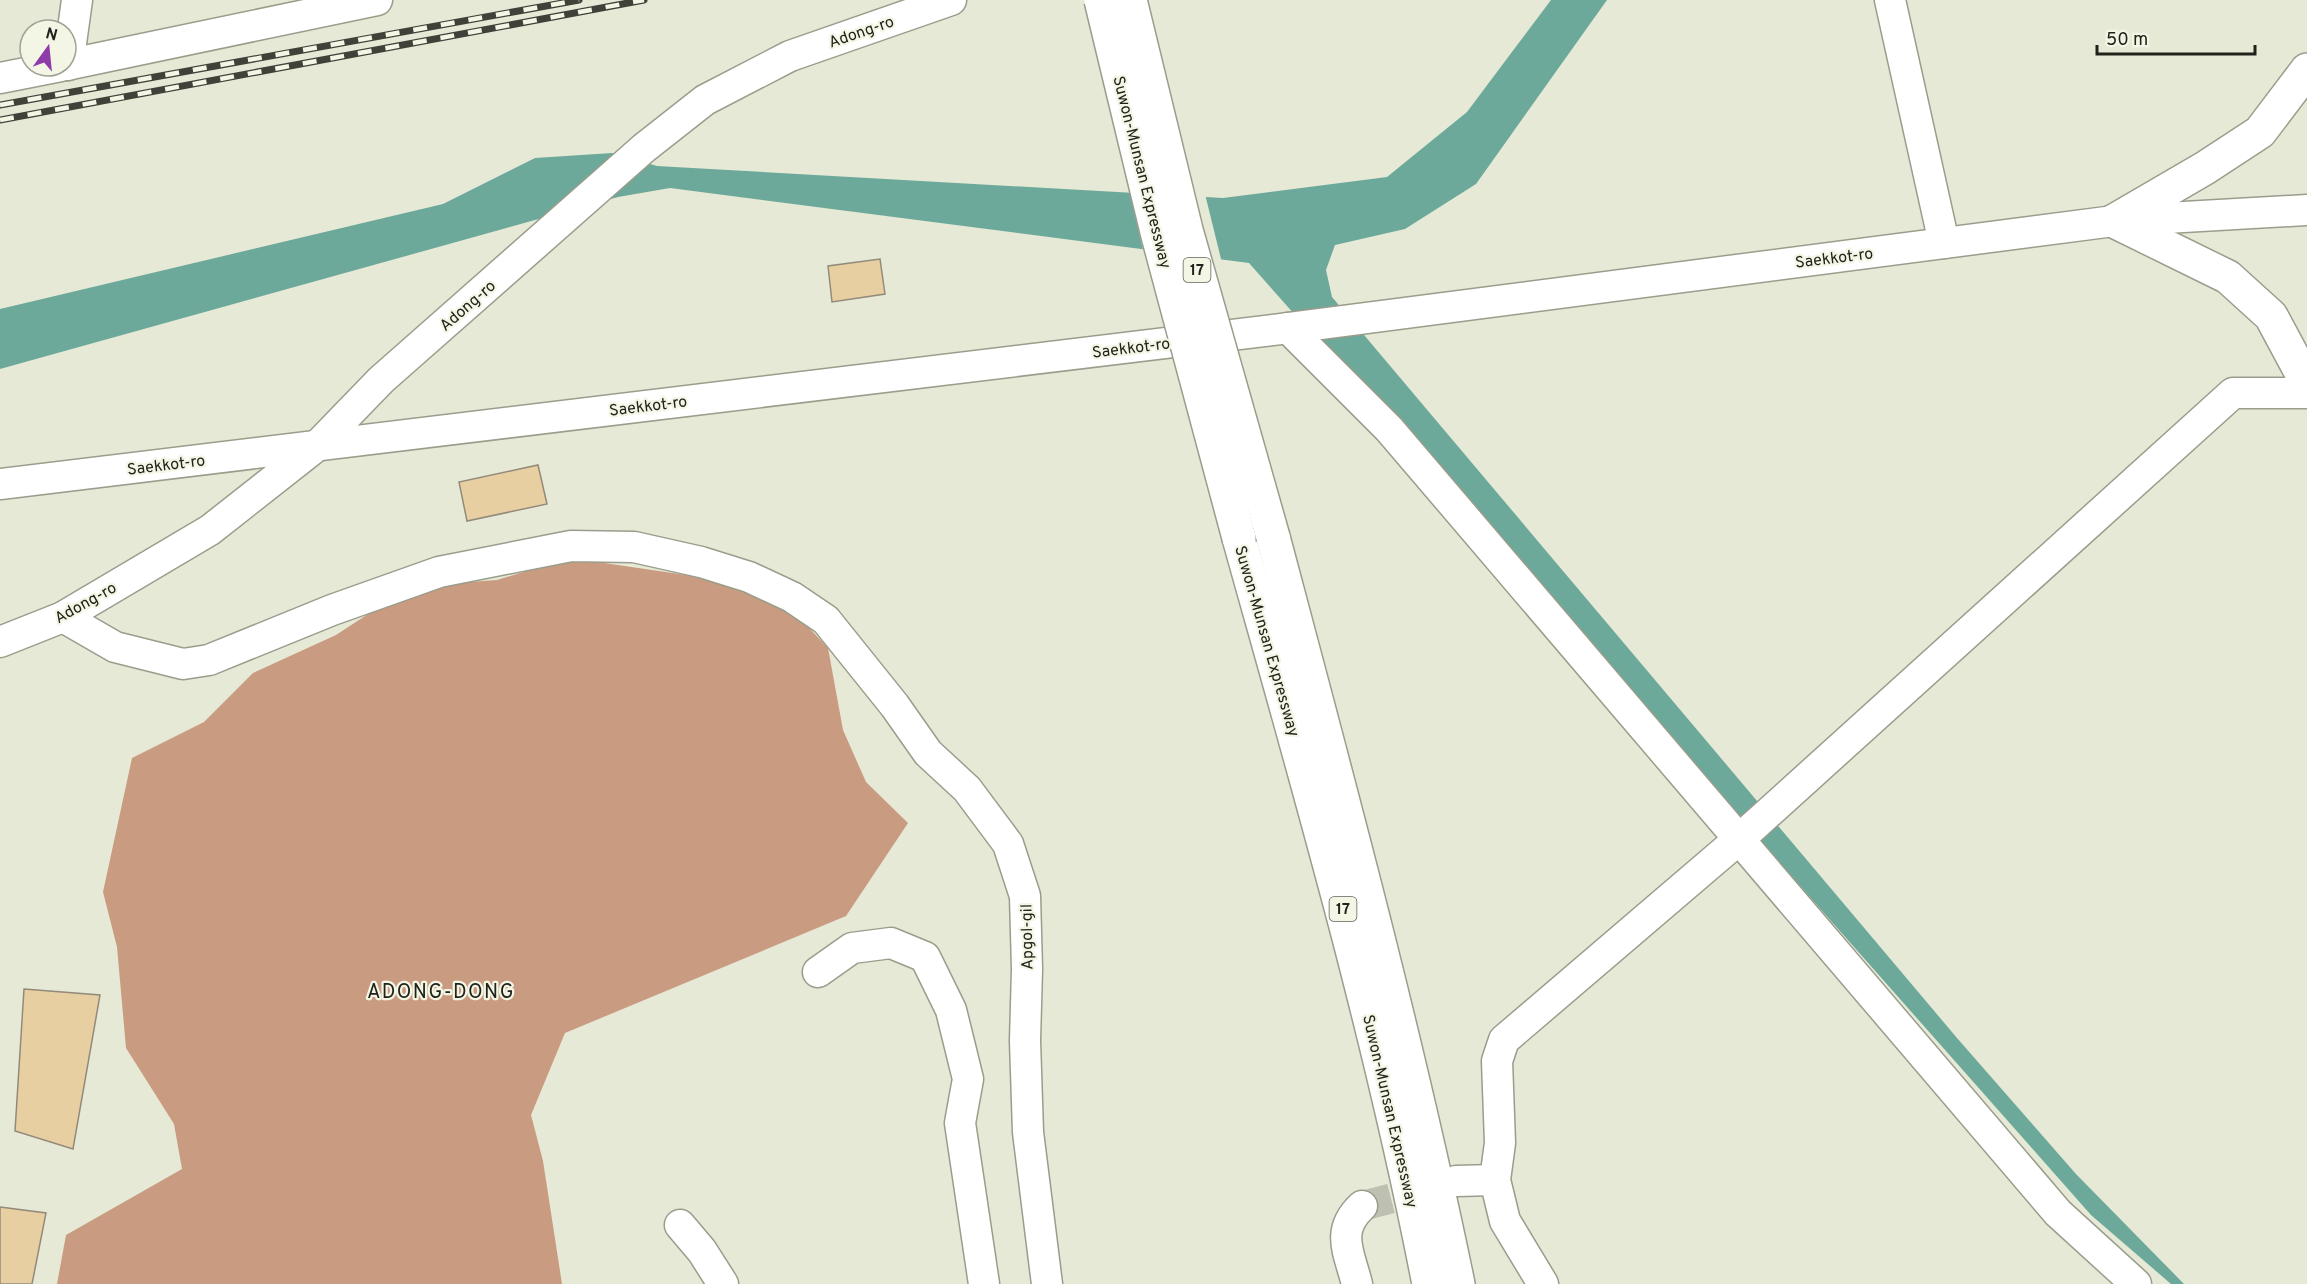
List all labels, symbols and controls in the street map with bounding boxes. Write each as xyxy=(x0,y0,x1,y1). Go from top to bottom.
street label: Adong-ro xyxy=(826,12,897,53)
north arrow xyxy=(18,18,78,78)
scale bar xyxy=(2097,18,2254,56)
text: N xyxy=(43,24,60,47)
text: 50 m xyxy=(2106,29,2148,52)
street label: Suwon-Munsan Expressway xyxy=(1107,74,1175,271)
street label: Saekkot-ro xyxy=(1794,244,1875,274)
road number: 17 xyxy=(1184,258,1210,282)
street label: Adong-ro xyxy=(436,277,501,336)
street label: Saekkot-ro xyxy=(1091,334,1172,364)
street label: Saekkot-ro xyxy=(608,392,689,422)
street label: Saekkot-ro xyxy=(126,451,207,481)
street label: Suwon-Munsan Expressway xyxy=(1229,544,1303,739)
street label: Adong-ro xyxy=(51,579,121,629)
road number: 17 xyxy=(1330,897,1356,921)
street label: Apgol-gil xyxy=(1017,904,1039,970)
district label: ADONG-DONG xyxy=(367,980,515,1006)
street label: Suwon-Munsan Expressway xyxy=(1357,1013,1421,1210)

